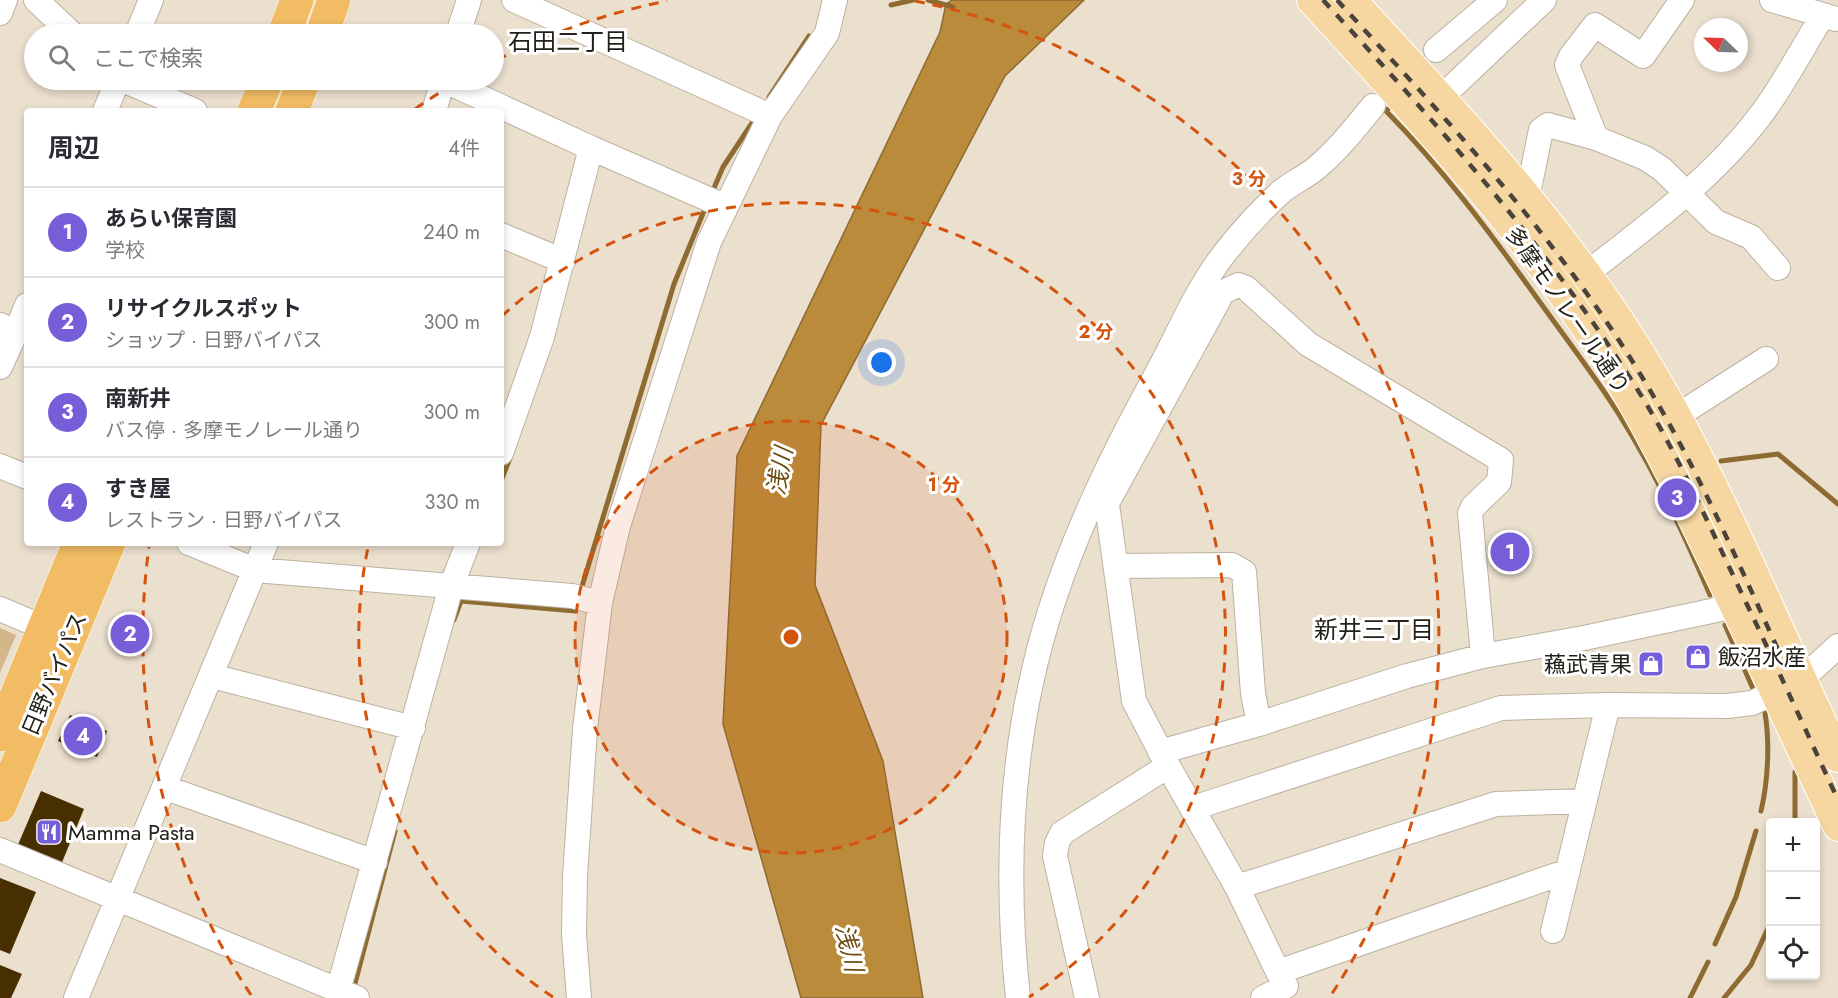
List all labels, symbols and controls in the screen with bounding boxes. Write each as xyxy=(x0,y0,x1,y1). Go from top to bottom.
north arrow xyxy=(1694,18,1748,72)
search box xyxy=(24,24,504,90)
district label: 石田二丁目 xyxy=(508,24,628,59)
icon: search xyxy=(45,41,78,74)
text: ここで検索 xyxy=(93,42,203,74)
text: 周辺 xyxy=(48,129,100,167)
text: 4件 xyxy=(448,134,480,163)
text: 3 分 xyxy=(1232,166,1266,192)
text: あらい保育園 xyxy=(105,202,237,234)
text: 1 xyxy=(62,218,73,247)
text: 240 m xyxy=(423,218,480,247)
street label: 多摩モノレール通り xyxy=(1498,220,1638,400)
text: 学校 xyxy=(105,236,145,265)
text: リサイクルスポット xyxy=(105,292,302,324)
text: 2 xyxy=(61,308,74,337)
text: 300 m xyxy=(423,308,480,337)
text: 2 分 xyxy=(1078,319,1114,345)
text: ショップ · 日野バイパス xyxy=(105,326,323,355)
your location xyxy=(867,348,896,377)
text: 南新井 xyxy=(105,382,171,414)
text: 3 xyxy=(61,398,74,427)
text: 300 m xyxy=(423,398,480,427)
text: バス停 · 多摩モノレール通り xyxy=(105,416,363,445)
water label: 浅川 xyxy=(758,441,801,498)
text: すき屋 xyxy=(105,472,171,504)
text: 1 分 xyxy=(928,472,960,498)
pin: 3 xyxy=(1658,476,1696,520)
text: 4 xyxy=(61,488,74,517)
text: 330 m xyxy=(425,488,480,517)
text: レストラン · 日野バイパス xyxy=(105,506,343,535)
pin: 1 xyxy=(1490,530,1530,574)
street label: 日野バイパス xyxy=(14,607,94,741)
pin: 2 xyxy=(110,612,150,656)
district label: 新井三丁目 xyxy=(1314,612,1434,647)
centre of rings xyxy=(781,627,801,647)
place label: 飯沼水産 xyxy=(1718,641,1806,673)
shop icon: 飯沼水産 xyxy=(1683,642,1713,672)
place label: 蘓武青果 xyxy=(1544,648,1632,680)
shop icon: 蘓武青果 xyxy=(1636,649,1666,679)
pin: 4 xyxy=(64,714,103,758)
place label: Mamma Pasta xyxy=(68,816,195,848)
restaurant icon: Mamma Pasta xyxy=(34,817,64,847)
map controls xyxy=(1766,818,1820,980)
button: + xyxy=(1766,818,1820,872)
button: − xyxy=(1766,872,1820,926)
water label: 浅川 xyxy=(827,921,873,978)
button: locate xyxy=(1766,926,1820,980)

